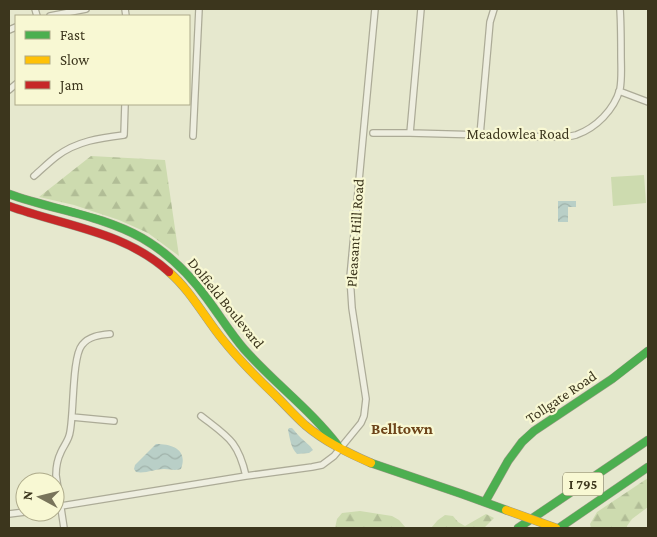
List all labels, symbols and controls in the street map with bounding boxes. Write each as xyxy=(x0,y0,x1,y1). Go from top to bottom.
legend xyxy=(15,15,190,105)
text: Fast xyxy=(60,27,86,43)
text: Slow xyxy=(60,52,90,68)
text: Jam xyxy=(58,77,83,94)
street label: Meadowlea Road xyxy=(466,126,570,142)
street label: Pleasant Hill Road xyxy=(343,178,367,288)
street label: Dolfield Boulevard xyxy=(185,255,267,351)
street label: Tollgate Road xyxy=(523,367,600,427)
district label: Belltown xyxy=(371,420,433,437)
north arrow xyxy=(15,472,65,522)
road number: I 795 xyxy=(563,472,603,496)
text: N xyxy=(19,489,36,501)

